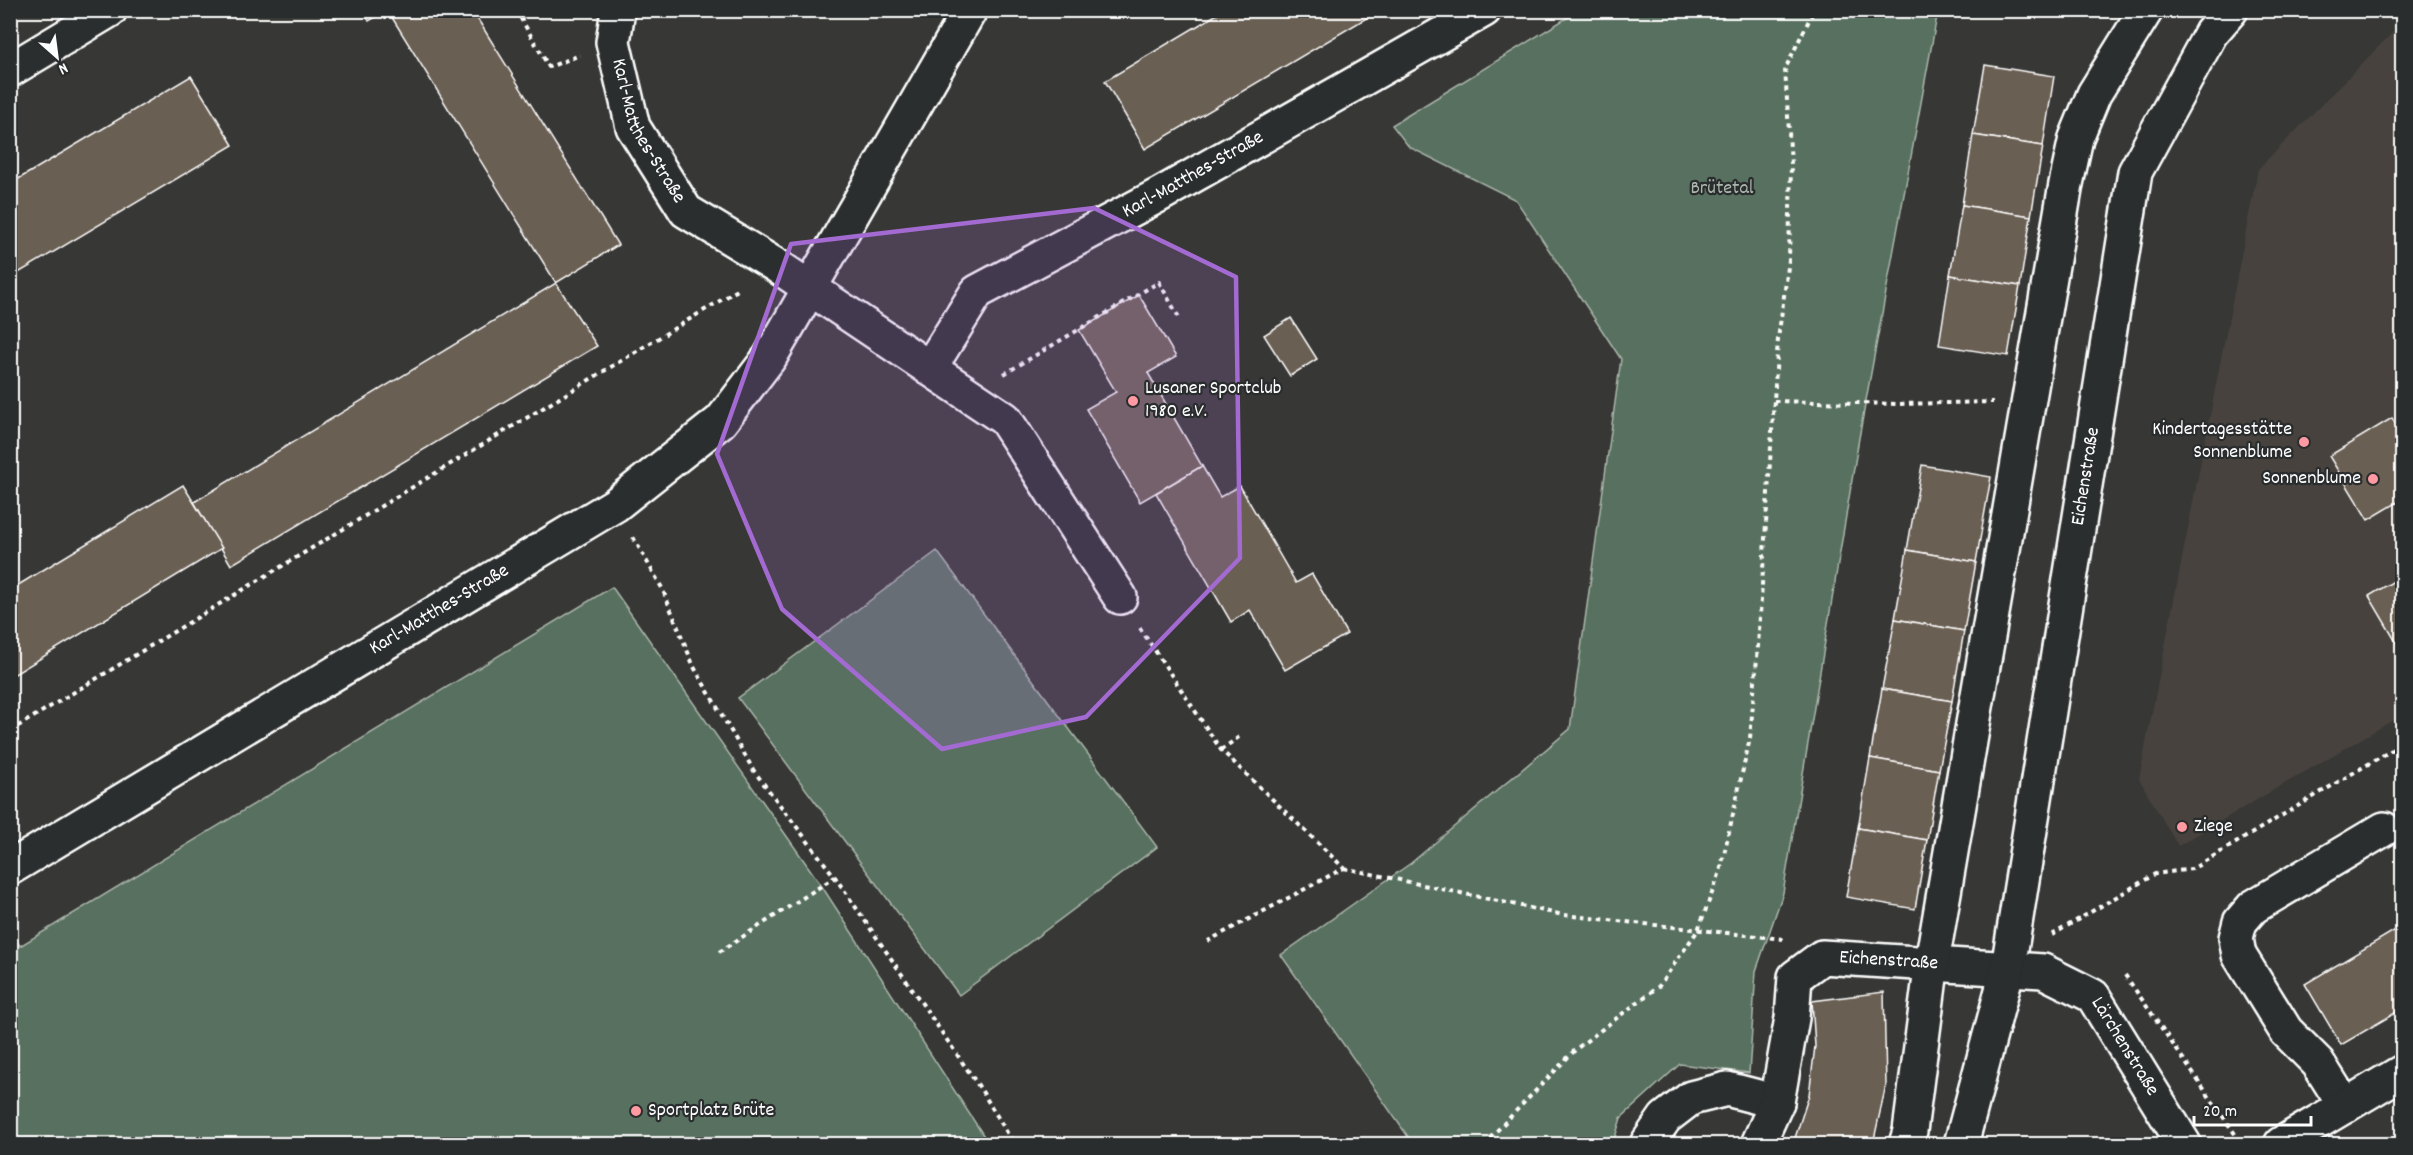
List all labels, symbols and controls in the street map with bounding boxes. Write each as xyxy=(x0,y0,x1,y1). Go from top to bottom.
north arrow xyxy=(27,27,87,87)
text: N xyxy=(54,56,72,80)
street label: Karl-Matthes-Straße xyxy=(603,56,692,209)
street label: Karl-Matthes-Straße xyxy=(1118,124,1269,226)
park label: Brütetal xyxy=(1690,175,1754,203)
place label: Lusaner Sportclub 1980 e.V. xyxy=(1145,375,1281,426)
marker: Lusaner Sportclub 1980 e.V. xyxy=(1126,394,1140,408)
place label: Kindertagesstätte Sonnenblume xyxy=(2152,416,2292,467)
street label: Eichenstraße xyxy=(2065,425,2108,527)
marker: Kindertagesstätte Sonnenblume xyxy=(2297,435,2311,449)
place label: Sonnenblume xyxy=(2262,465,2361,493)
marker: Sonnenblume xyxy=(2366,472,2380,486)
street label: Karl-Matthes-Straße xyxy=(365,557,515,663)
place label: Ziege xyxy=(2194,813,2233,841)
marker: Ziege xyxy=(2175,820,2189,834)
street label: Eichenstraße xyxy=(1838,944,1939,978)
street label: Lärchenstraße xyxy=(2083,992,2165,1102)
scale bar xyxy=(2194,1089,2311,1127)
place label: Sportplatz Brüte xyxy=(648,1097,775,1125)
text: 20 m xyxy=(2203,1100,2237,1125)
marker: Sportplatz Brüte xyxy=(629,1104,643,1118)

